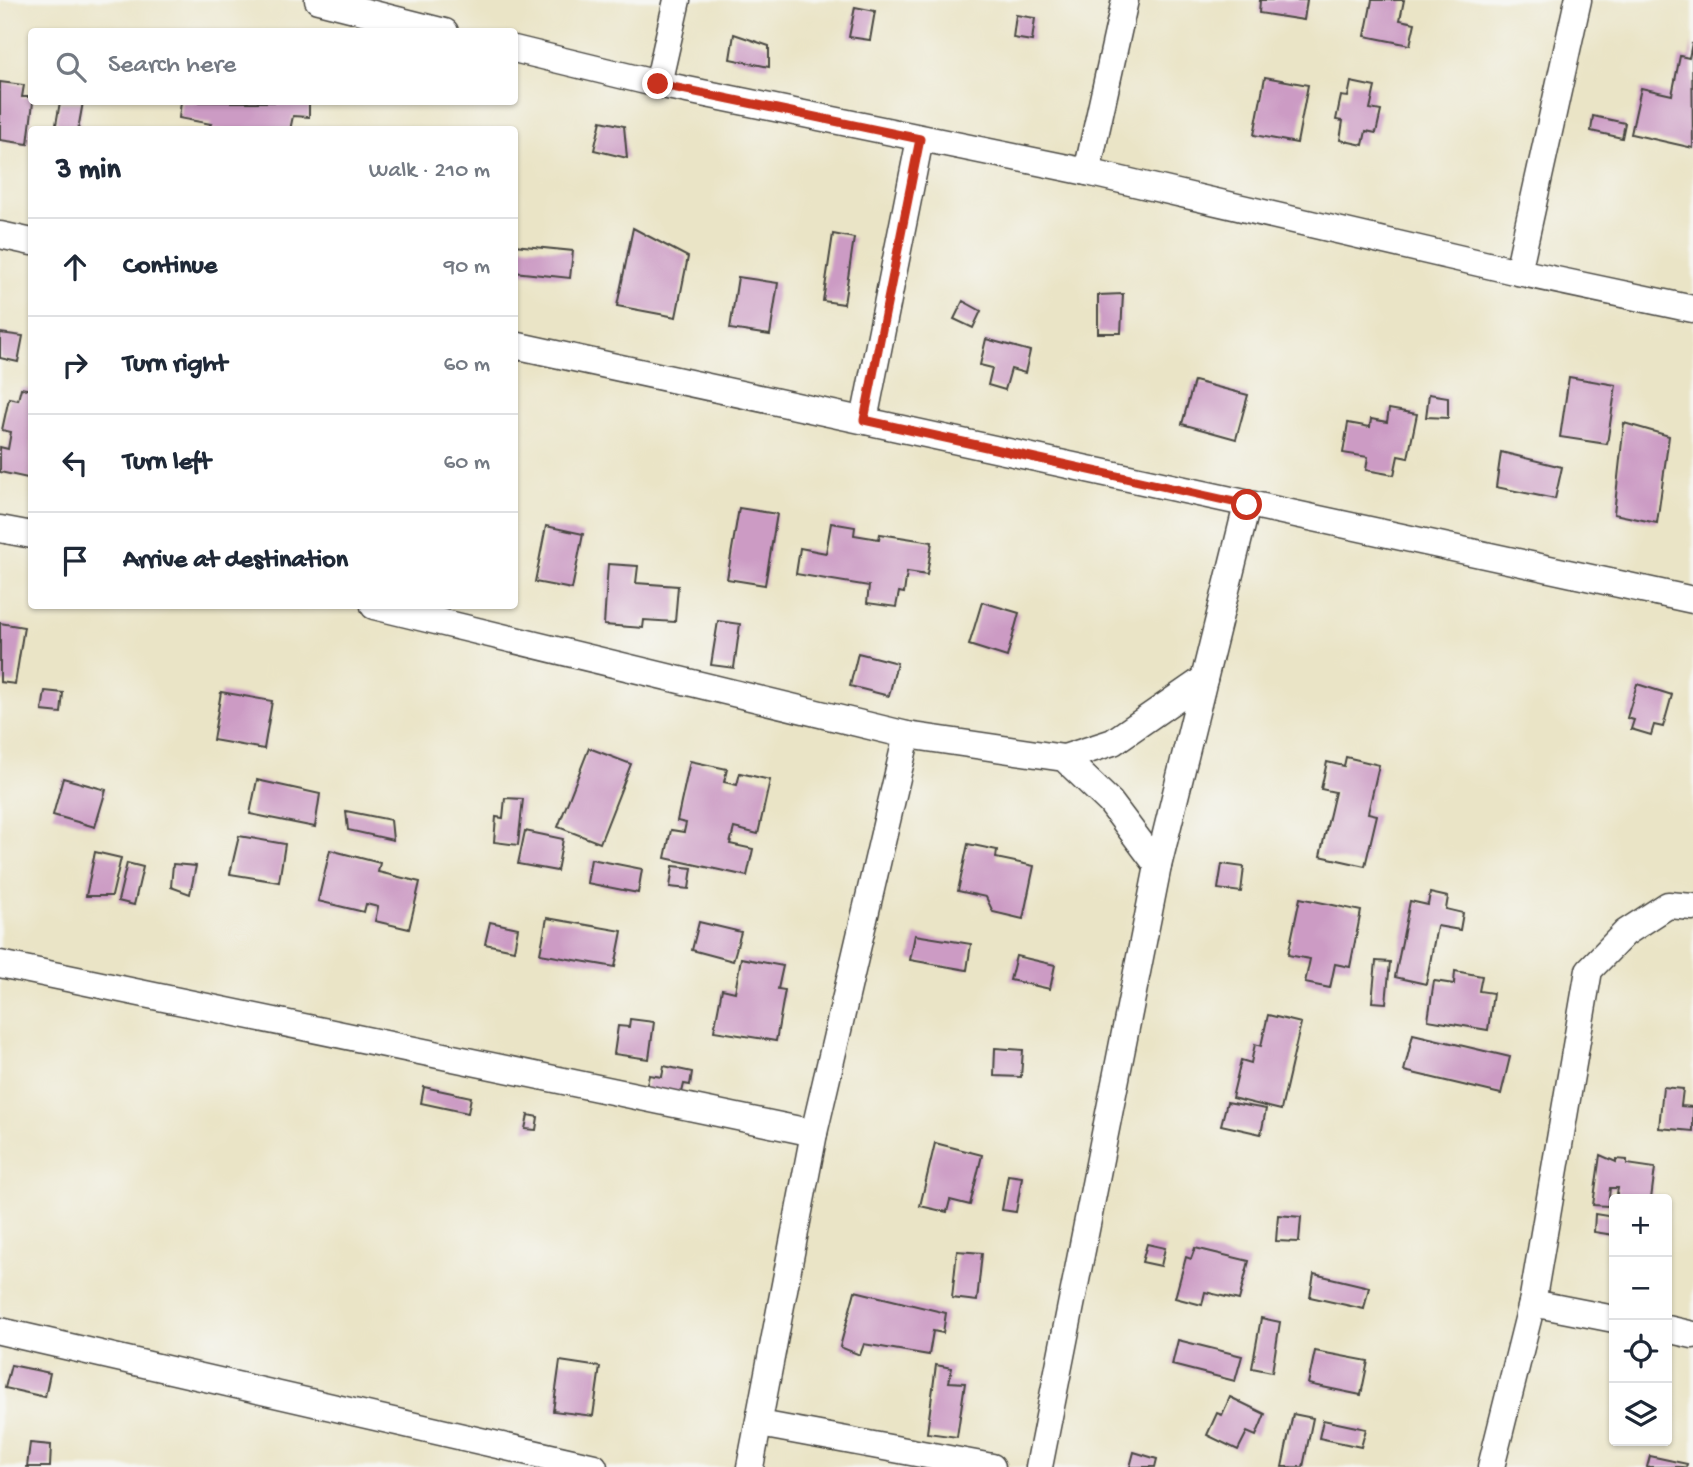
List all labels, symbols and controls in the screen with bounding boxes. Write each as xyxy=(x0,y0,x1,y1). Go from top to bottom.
search box xyxy=(28,28,518,105)
icon: search xyxy=(52,48,90,86)
text: Search here xyxy=(108,51,236,82)
route end xyxy=(642,68,673,99)
text: 3 min xyxy=(56,154,121,189)
text: Walk · 210 m xyxy=(369,158,490,185)
icon: ahead xyxy=(56,248,94,286)
text: Continue xyxy=(123,252,217,283)
text: 90 m xyxy=(444,254,490,281)
icon: right xyxy=(56,346,94,384)
text: Turn right xyxy=(123,350,227,381)
text: 60 m xyxy=(444,352,490,379)
icon: left xyxy=(56,444,94,482)
text: Turn left xyxy=(123,448,211,479)
text: 60 m xyxy=(444,450,490,477)
route start xyxy=(1231,489,1262,520)
icon: arrive xyxy=(56,542,94,580)
text: Arrive at destination xyxy=(123,546,348,577)
map controls xyxy=(1609,1194,1672,1446)
button: + xyxy=(1609,1194,1672,1257)
button: − xyxy=(1609,1257,1672,1320)
button: locate xyxy=(1609,1320,1672,1383)
button: layers xyxy=(1609,1383,1672,1446)

